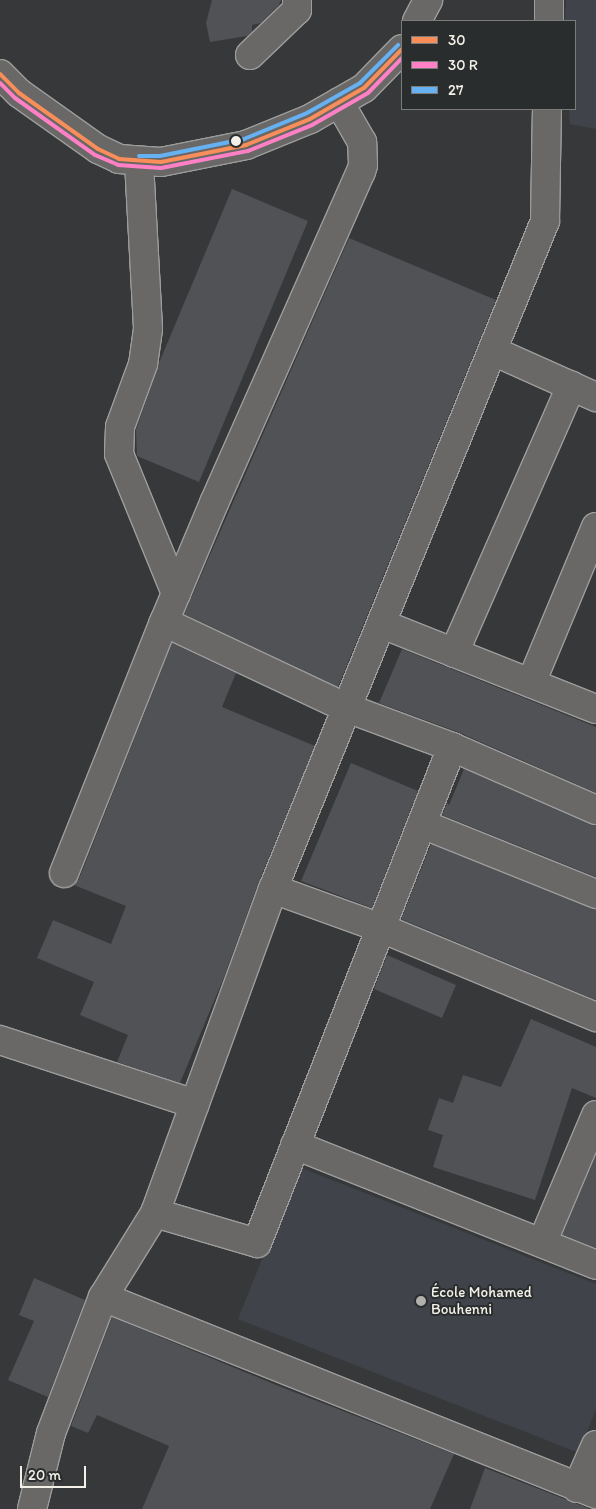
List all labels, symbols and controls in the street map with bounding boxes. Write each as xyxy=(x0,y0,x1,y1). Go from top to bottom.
legend xyxy=(401,20,576,110)
text: 30 xyxy=(448,31,465,49)
text: 30 R xyxy=(448,56,478,74)
text: 27 xyxy=(448,81,463,99)
unlabelled marker xyxy=(231,136,241,146)
place label: École Mohamed Bouhenni xyxy=(431,1283,531,1318)
marker: École Mohamed Bouhenni xyxy=(415,1295,427,1307)
scale bar xyxy=(22,1456,89,1488)
text: 20 m xyxy=(28,1466,61,1484)

